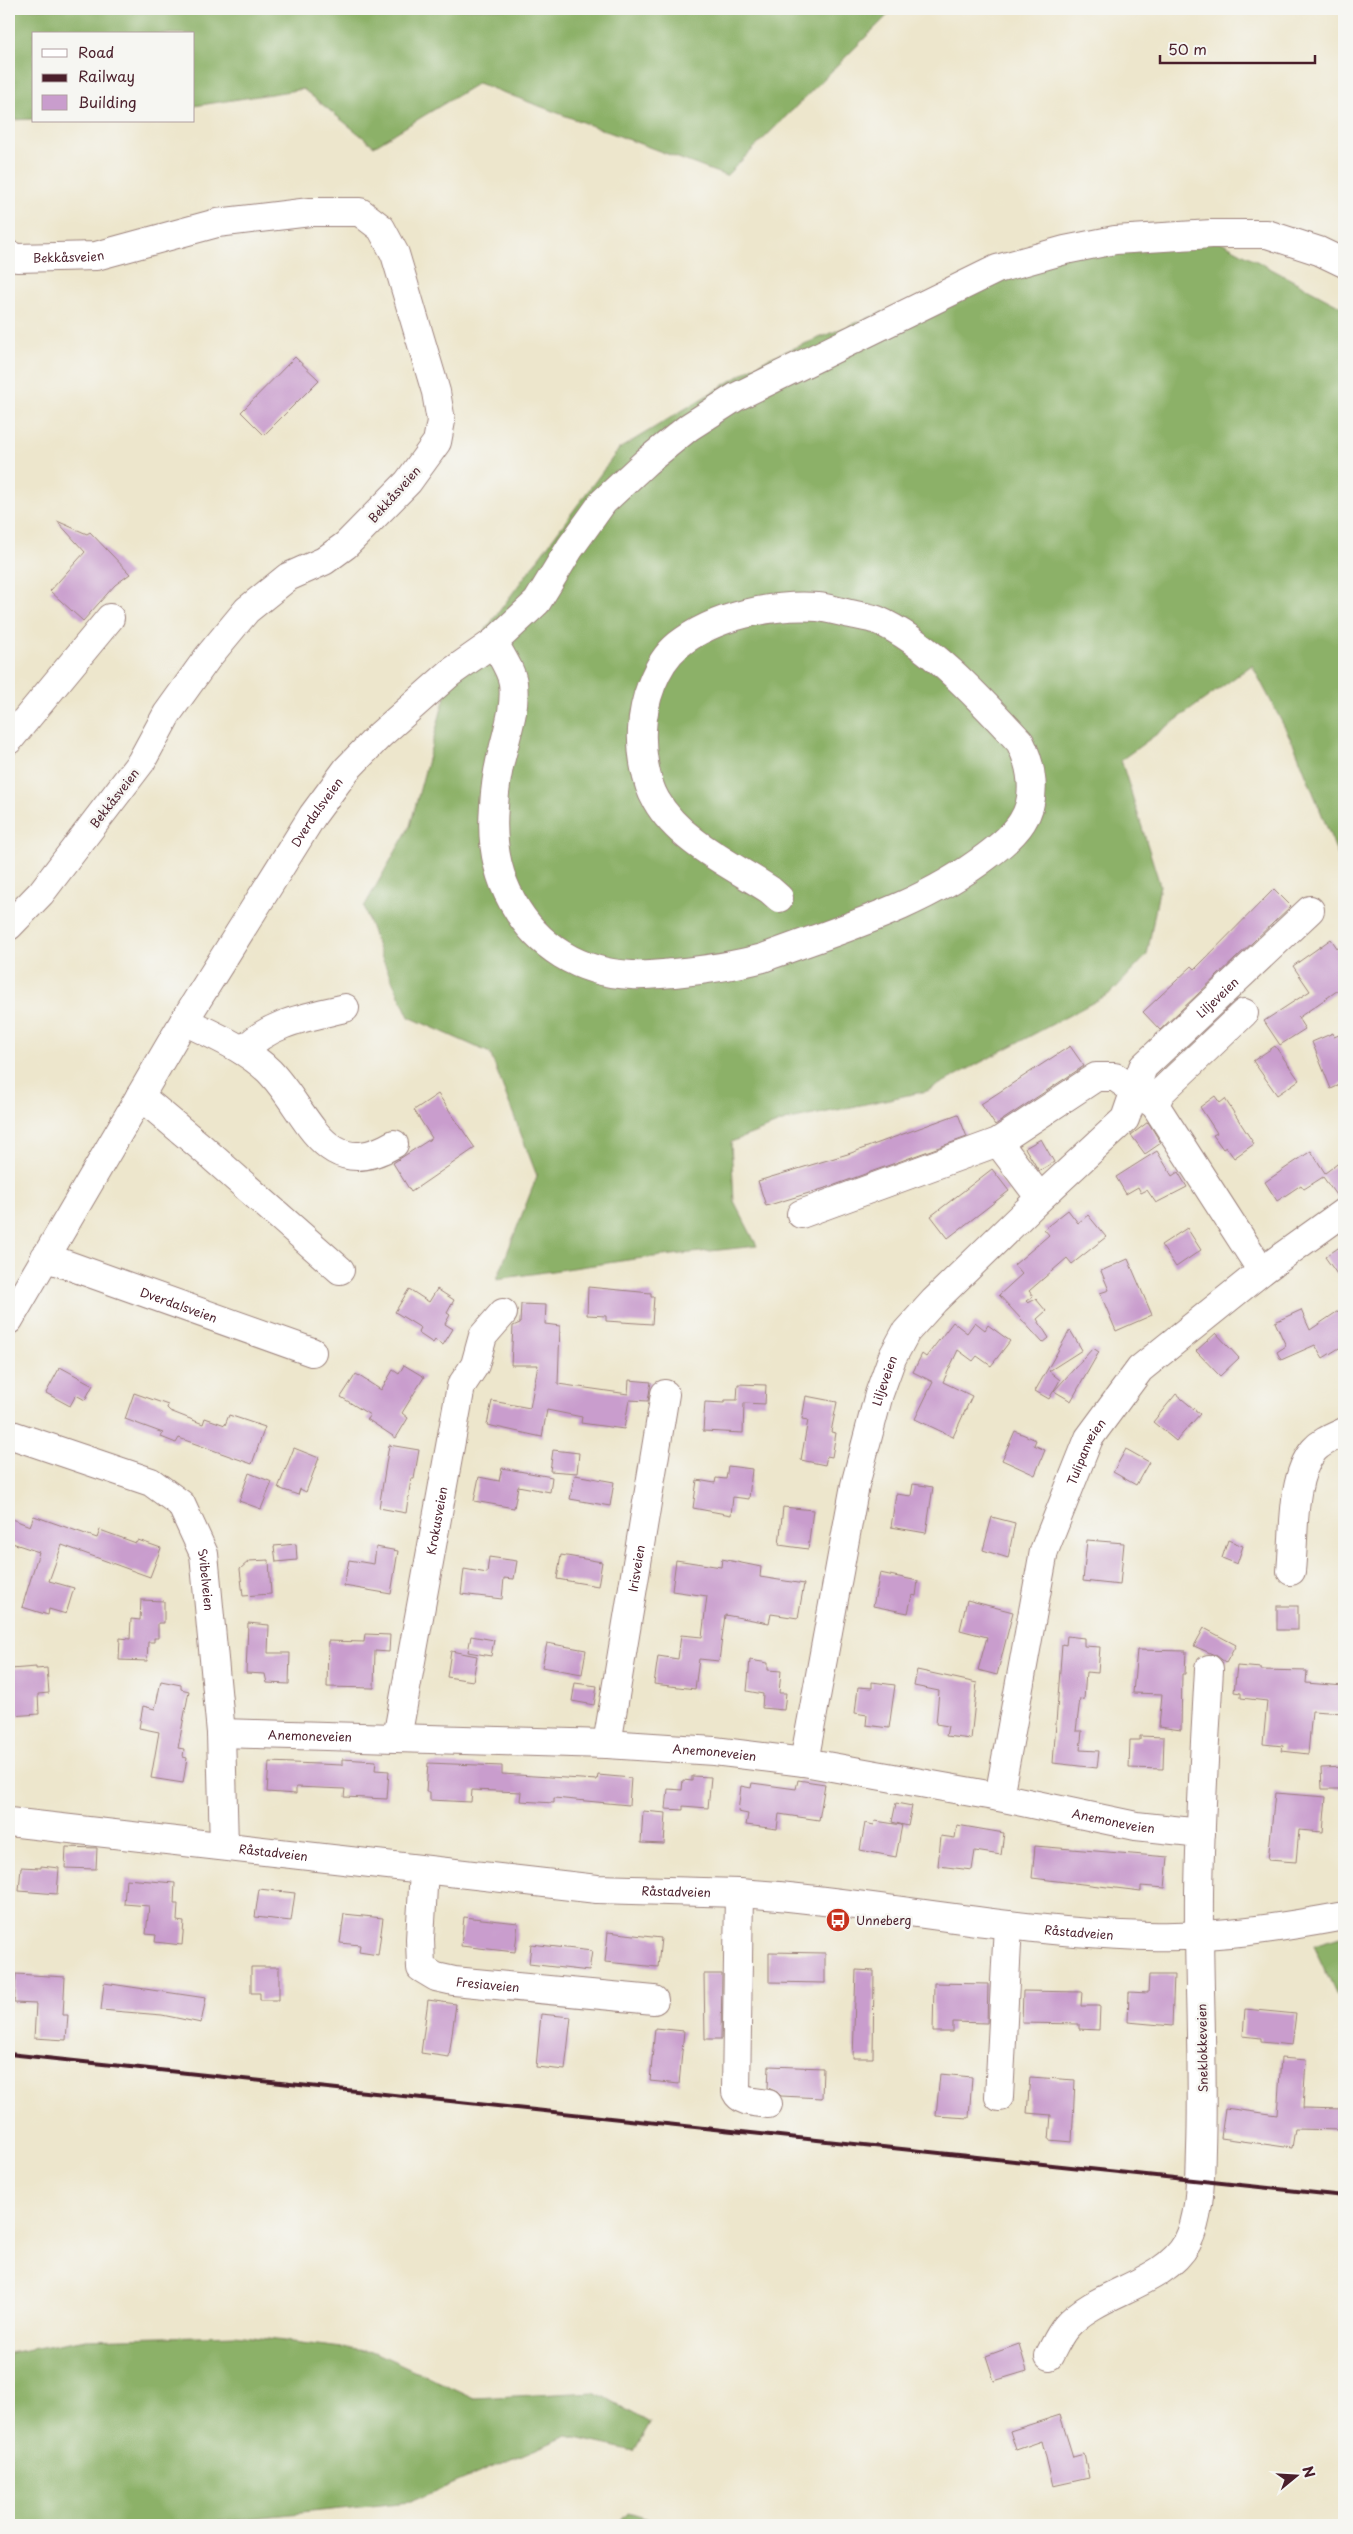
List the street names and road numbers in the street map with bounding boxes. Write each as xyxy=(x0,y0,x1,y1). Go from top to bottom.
street label: Bekkåsveien xyxy=(33,245,106,267)
street label: Bekkåsveien xyxy=(364,462,424,526)
street label: Bekkåsveien xyxy=(85,765,143,831)
street label: Dverdalsveien xyxy=(286,774,347,850)
street label: Liljeveien xyxy=(1192,973,1242,1022)
street label: Dverdalsveien xyxy=(138,1283,220,1327)
street label: Liljeveien xyxy=(867,1353,901,1408)
street label: Tulipanveien xyxy=(1062,1415,1110,1488)
street label: Krokusveien xyxy=(422,1485,452,1556)
street label: Irisveien xyxy=(623,1544,649,1593)
street label: Svibelveien xyxy=(194,1545,218,1612)
street label: Anemoneveien xyxy=(268,1725,352,1746)
street label: Anemoneveien xyxy=(672,1739,757,1765)
street label: Anemoneveien xyxy=(1070,1804,1156,1837)
street label: Råstadveien xyxy=(238,1839,309,1865)
street label: Råstadveien xyxy=(641,1881,711,1901)
street label: Råstadveien xyxy=(1043,1920,1114,1944)
street label: Fresiaveien xyxy=(455,1972,520,1996)
street label: Sneklokkeveien xyxy=(1192,2003,1212,2093)

